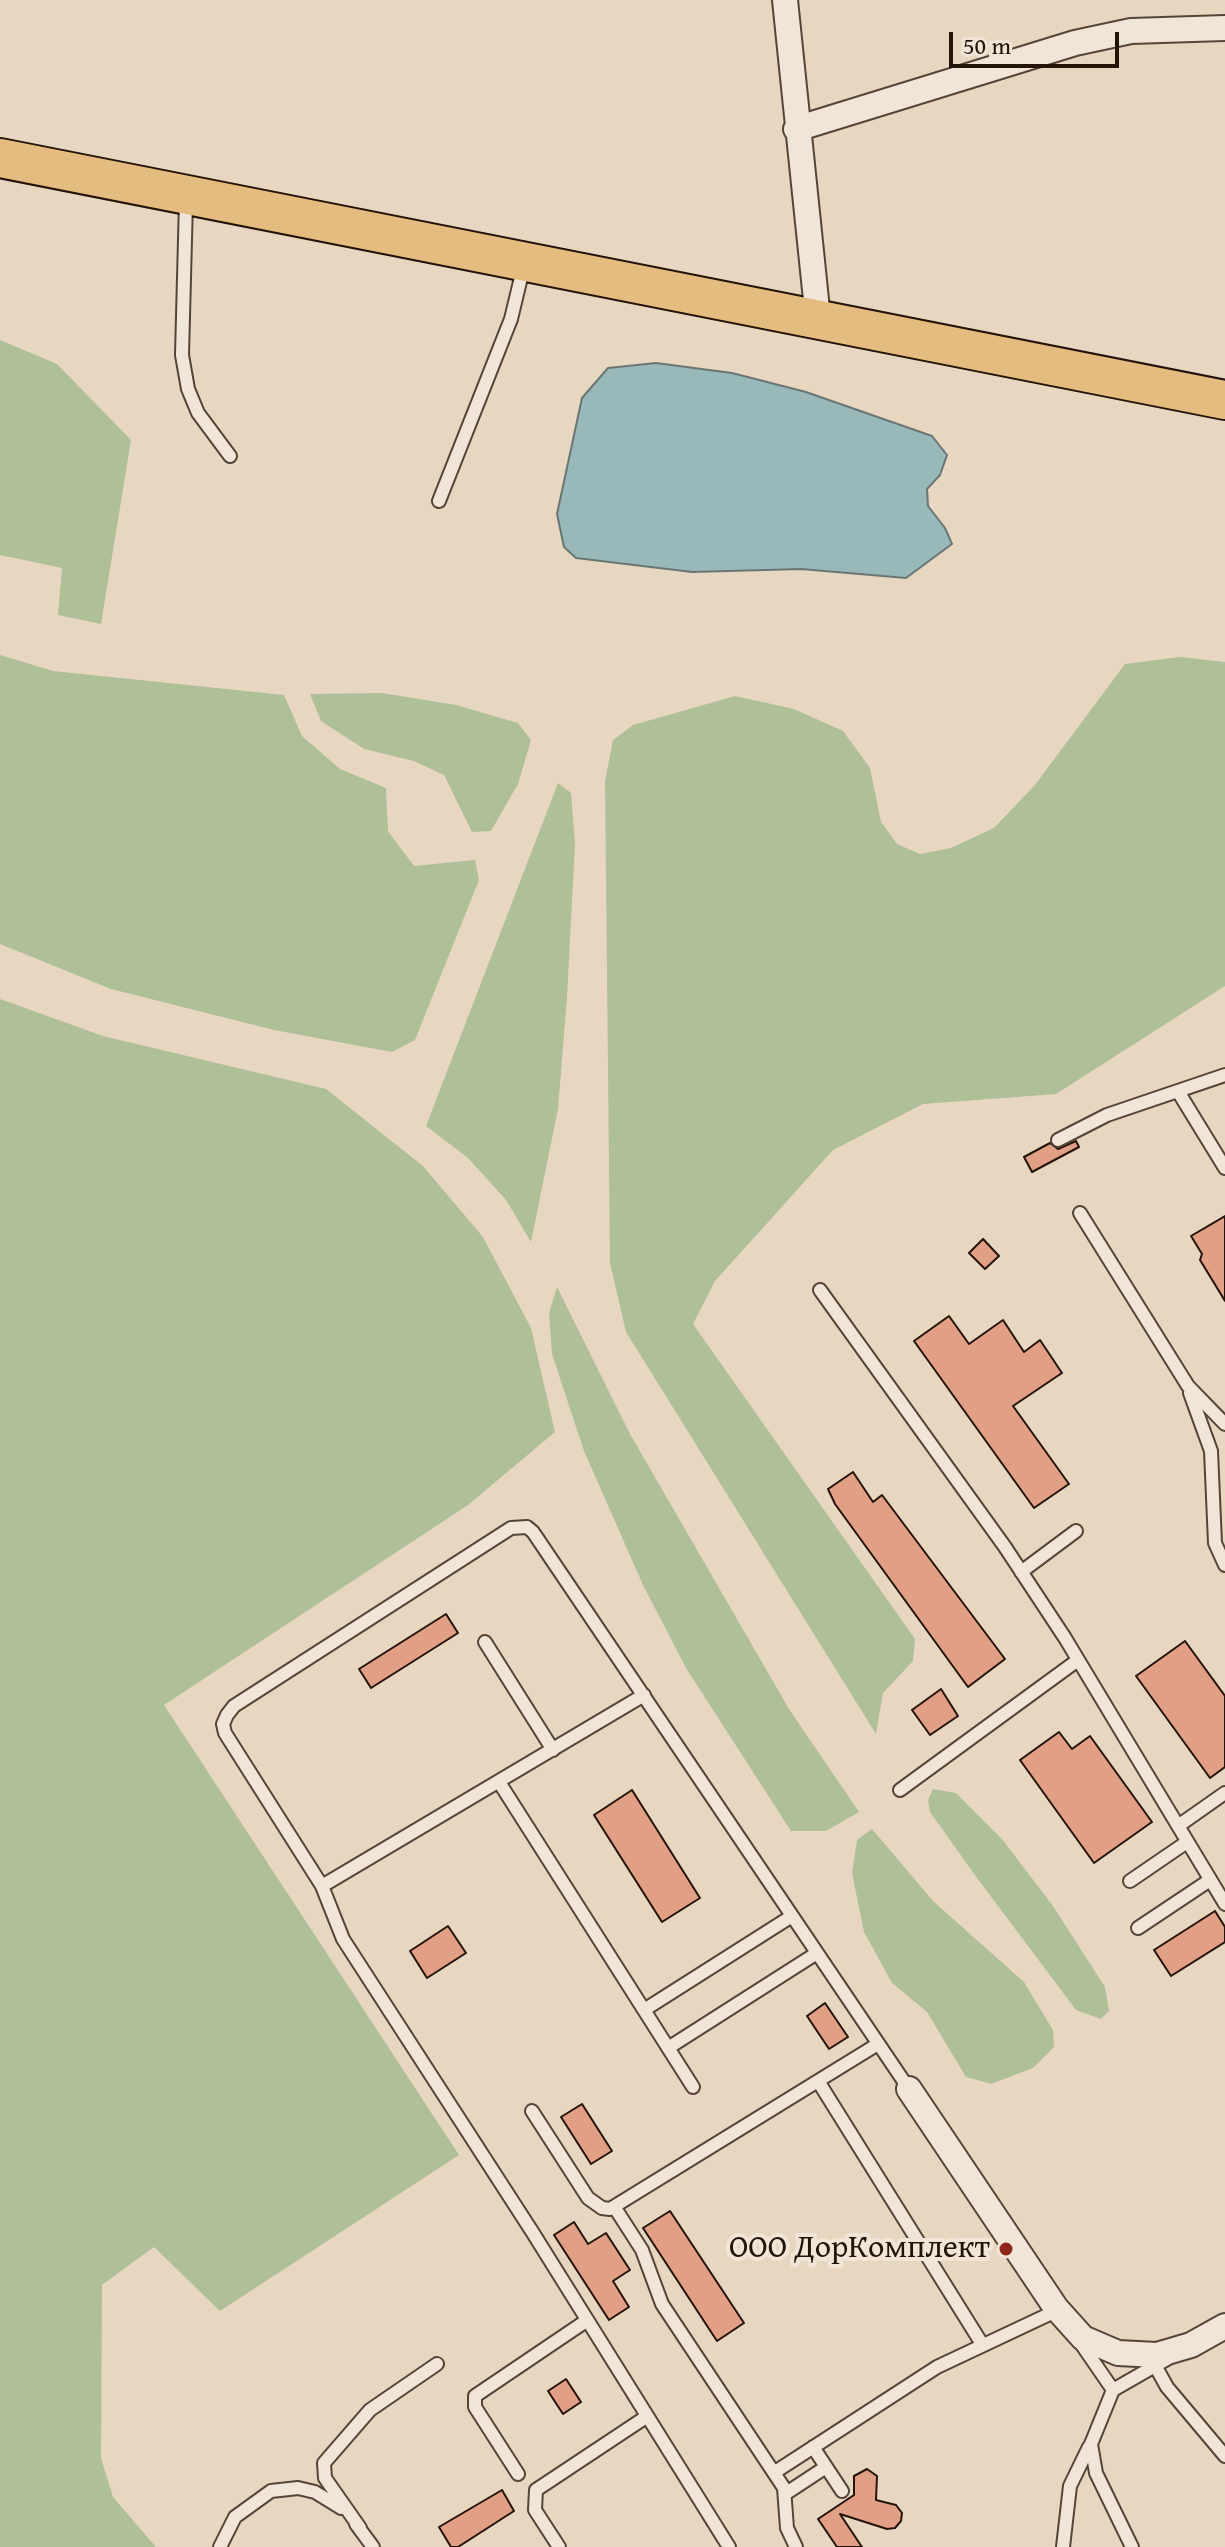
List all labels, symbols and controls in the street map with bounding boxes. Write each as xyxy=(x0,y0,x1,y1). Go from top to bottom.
scale bar xyxy=(953,16,1123,66)
text: 50 m xyxy=(963,28,1011,63)
place label: ООО ДорКомплект xyxy=(729,2230,990,2268)
marker: ООО ДорКомплект xyxy=(997,2240,1015,2258)

